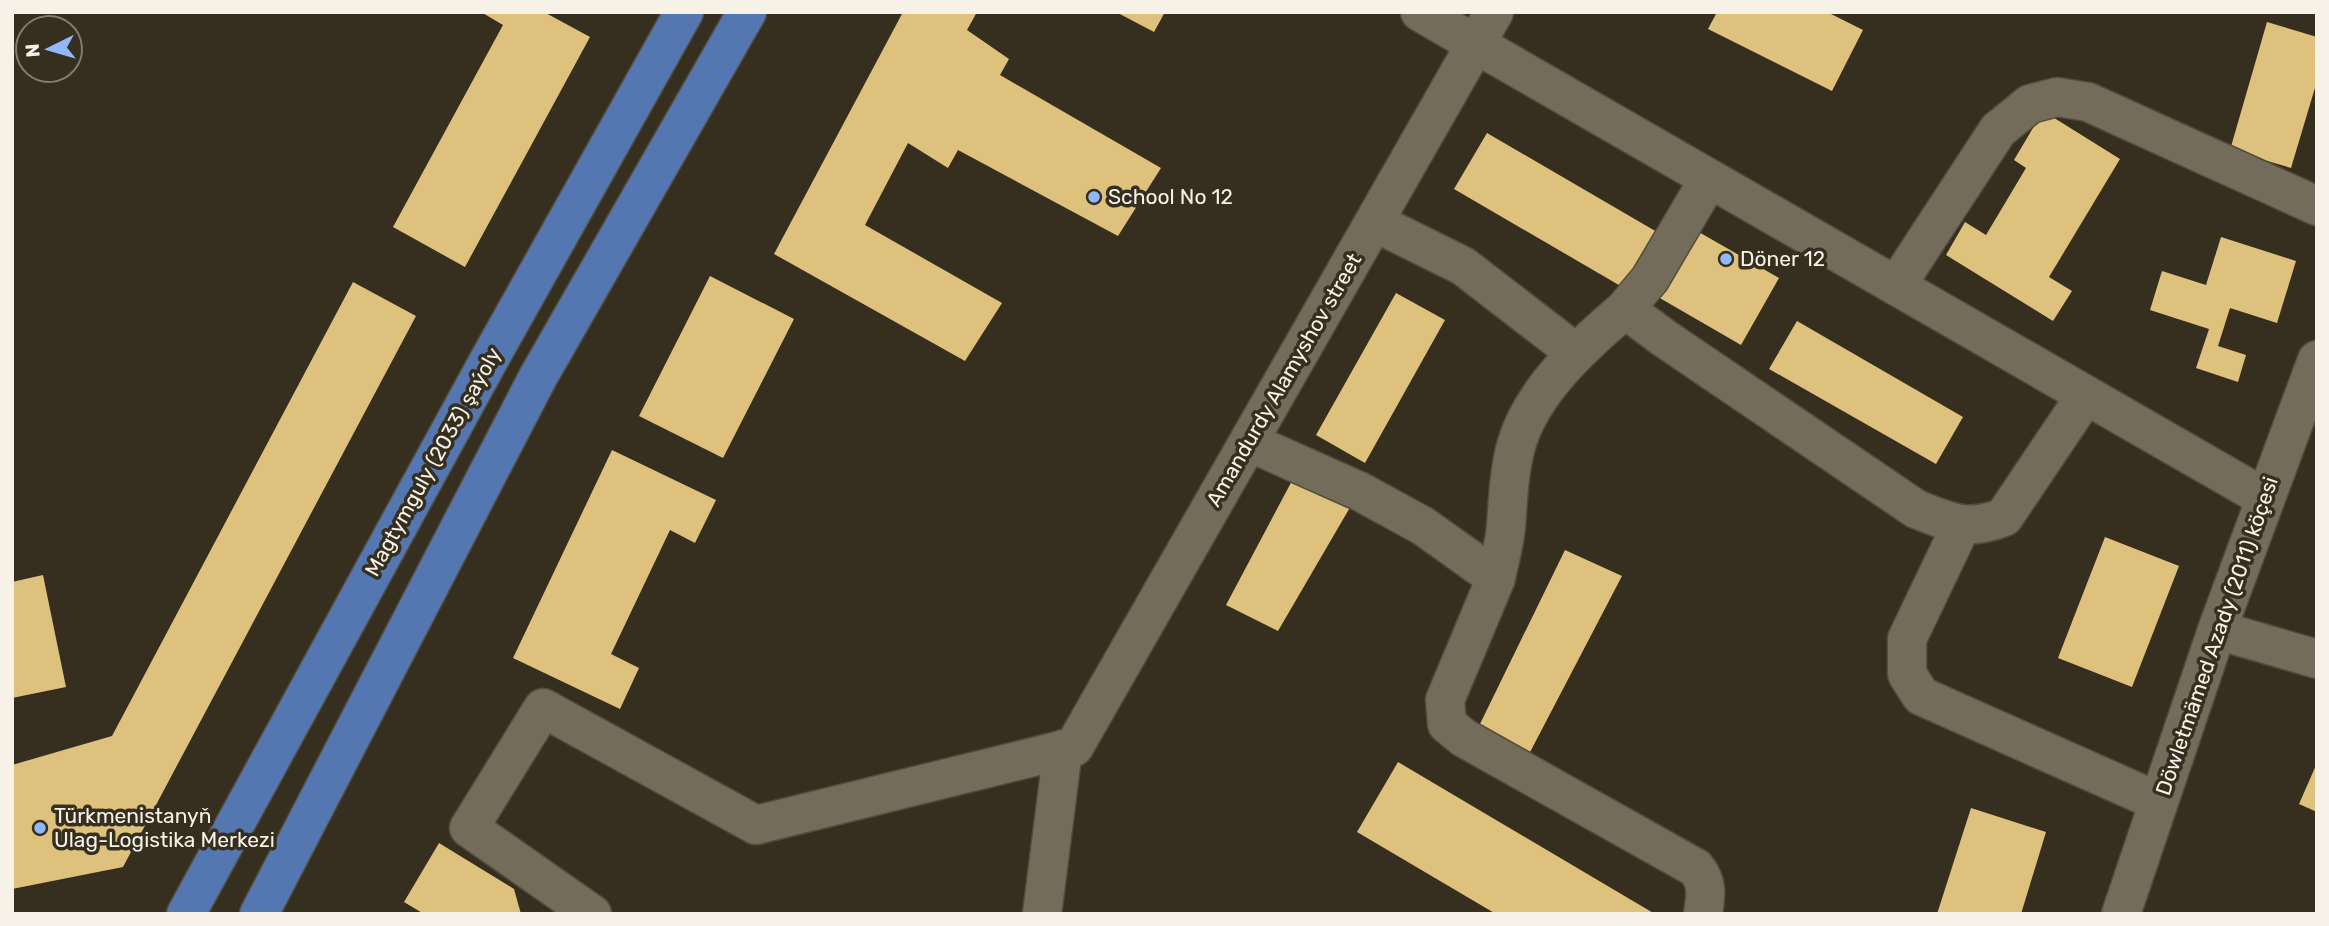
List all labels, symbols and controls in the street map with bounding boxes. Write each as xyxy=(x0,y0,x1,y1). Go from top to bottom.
north arrow xyxy=(14,14,84,84)
text: N xyxy=(21,43,45,58)
place label: School No 12 xyxy=(1108,184,1233,209)
marker: School No 12 xyxy=(1086,189,1102,205)
place label: Döner 12 xyxy=(1740,246,1825,271)
street label: Amandurdy Alamyshov street xyxy=(1201,249,1366,511)
marker: Döner 12 xyxy=(1718,251,1734,267)
street label: Magtymguly (2033) şaýoly xyxy=(359,343,506,581)
street label: Döwletmämed Azady (2011) köçesi xyxy=(2150,473,2283,798)
place label: Türkmenistanyň Ulag-Logistika Merkezi xyxy=(54,803,275,852)
marker: Türkmenistanyň Ulag-Logistika Merkezi xyxy=(32,820,48,836)

